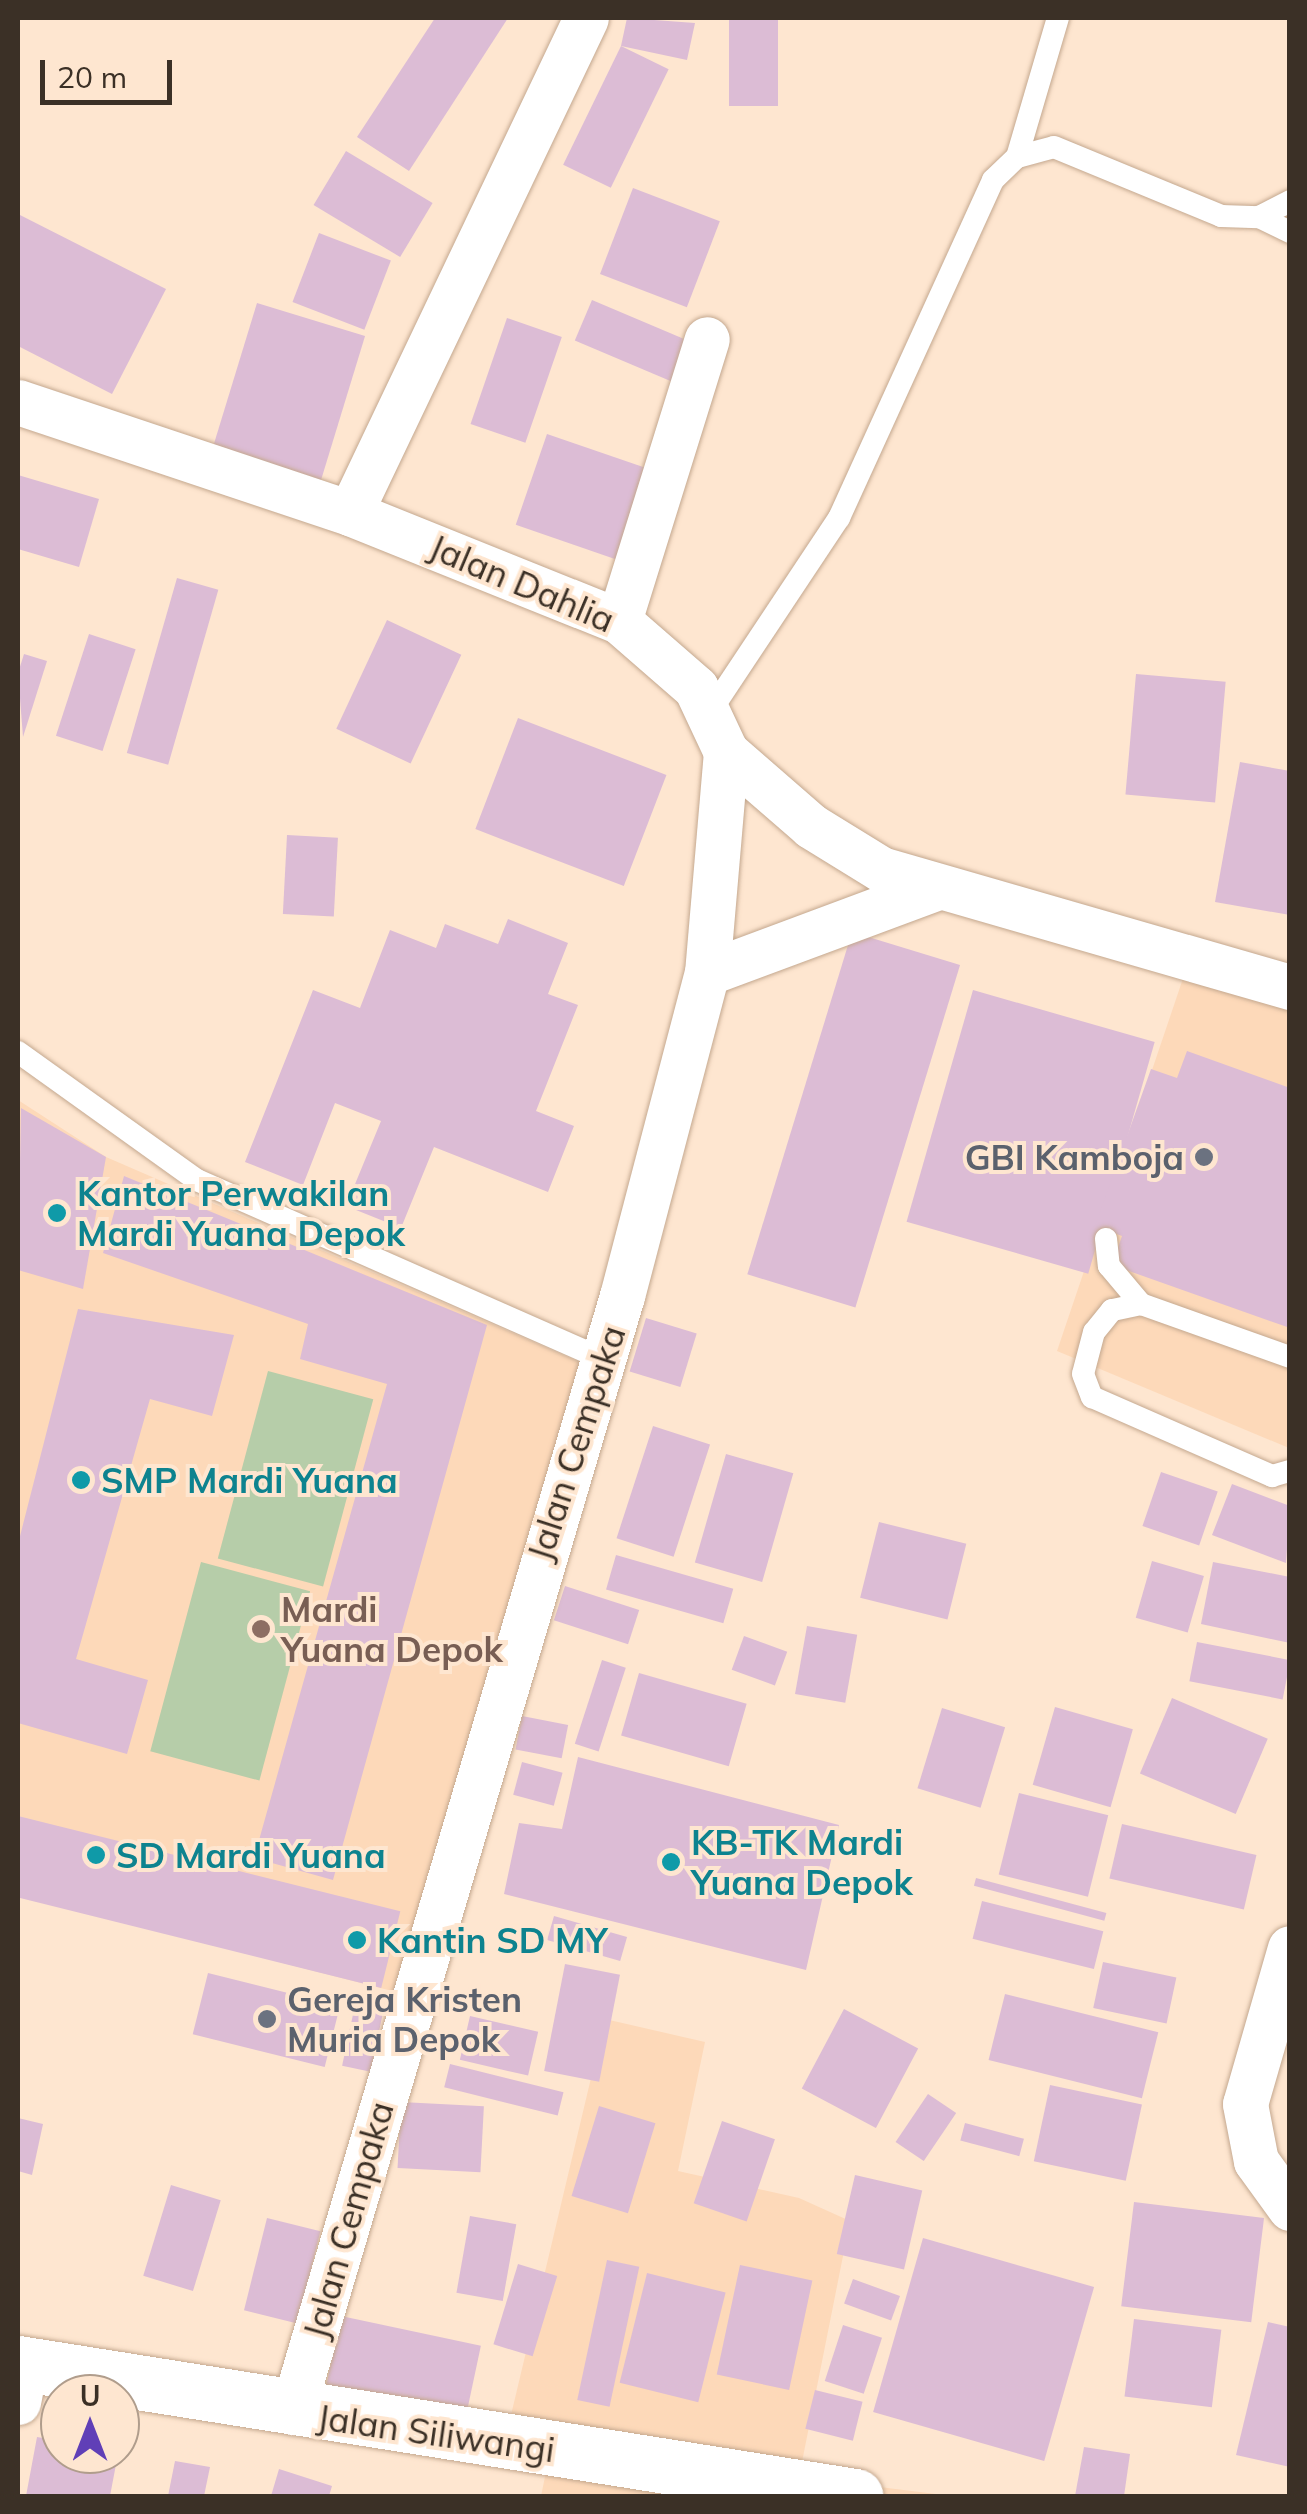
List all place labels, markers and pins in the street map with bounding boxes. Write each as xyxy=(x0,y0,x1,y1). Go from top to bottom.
place label: GBI Kamboja xyxy=(965,1136,1184,1178)
marker: GBI Kamboja xyxy=(1193,1146,1215,1168)
place label: Kantor Perwakilan Mardi Yuana Depok xyxy=(77,1172,405,1254)
marker: Kantor Perwakilan Mardi Yuana Depok xyxy=(46,1202,68,1224)
place label: SMP Mardi Yuana xyxy=(101,1459,398,1501)
marker: SMP Mardi Yuana xyxy=(70,1469,92,1491)
place label: Mardi Yuana Depok xyxy=(281,1588,503,1670)
marker: Mardi Yuana Depok xyxy=(250,1618,272,1640)
place label: KB-TK Mardi Yuana Depok xyxy=(691,1821,913,1903)
place label: SD Mardi Yuana xyxy=(116,1834,386,1876)
marker: SD Mardi Yuana xyxy=(85,1844,107,1866)
marker: KB-TK Mardi Yuana Depok xyxy=(660,1851,682,1873)
place label: Kantin SD MY xyxy=(377,1919,608,1961)
marker: Kantin SD MY xyxy=(346,1929,368,1951)
place label: Gereja Kristen Muria Depok xyxy=(287,1978,522,2060)
marker: Gereja Kristen Muria Depok xyxy=(256,2008,278,2030)

